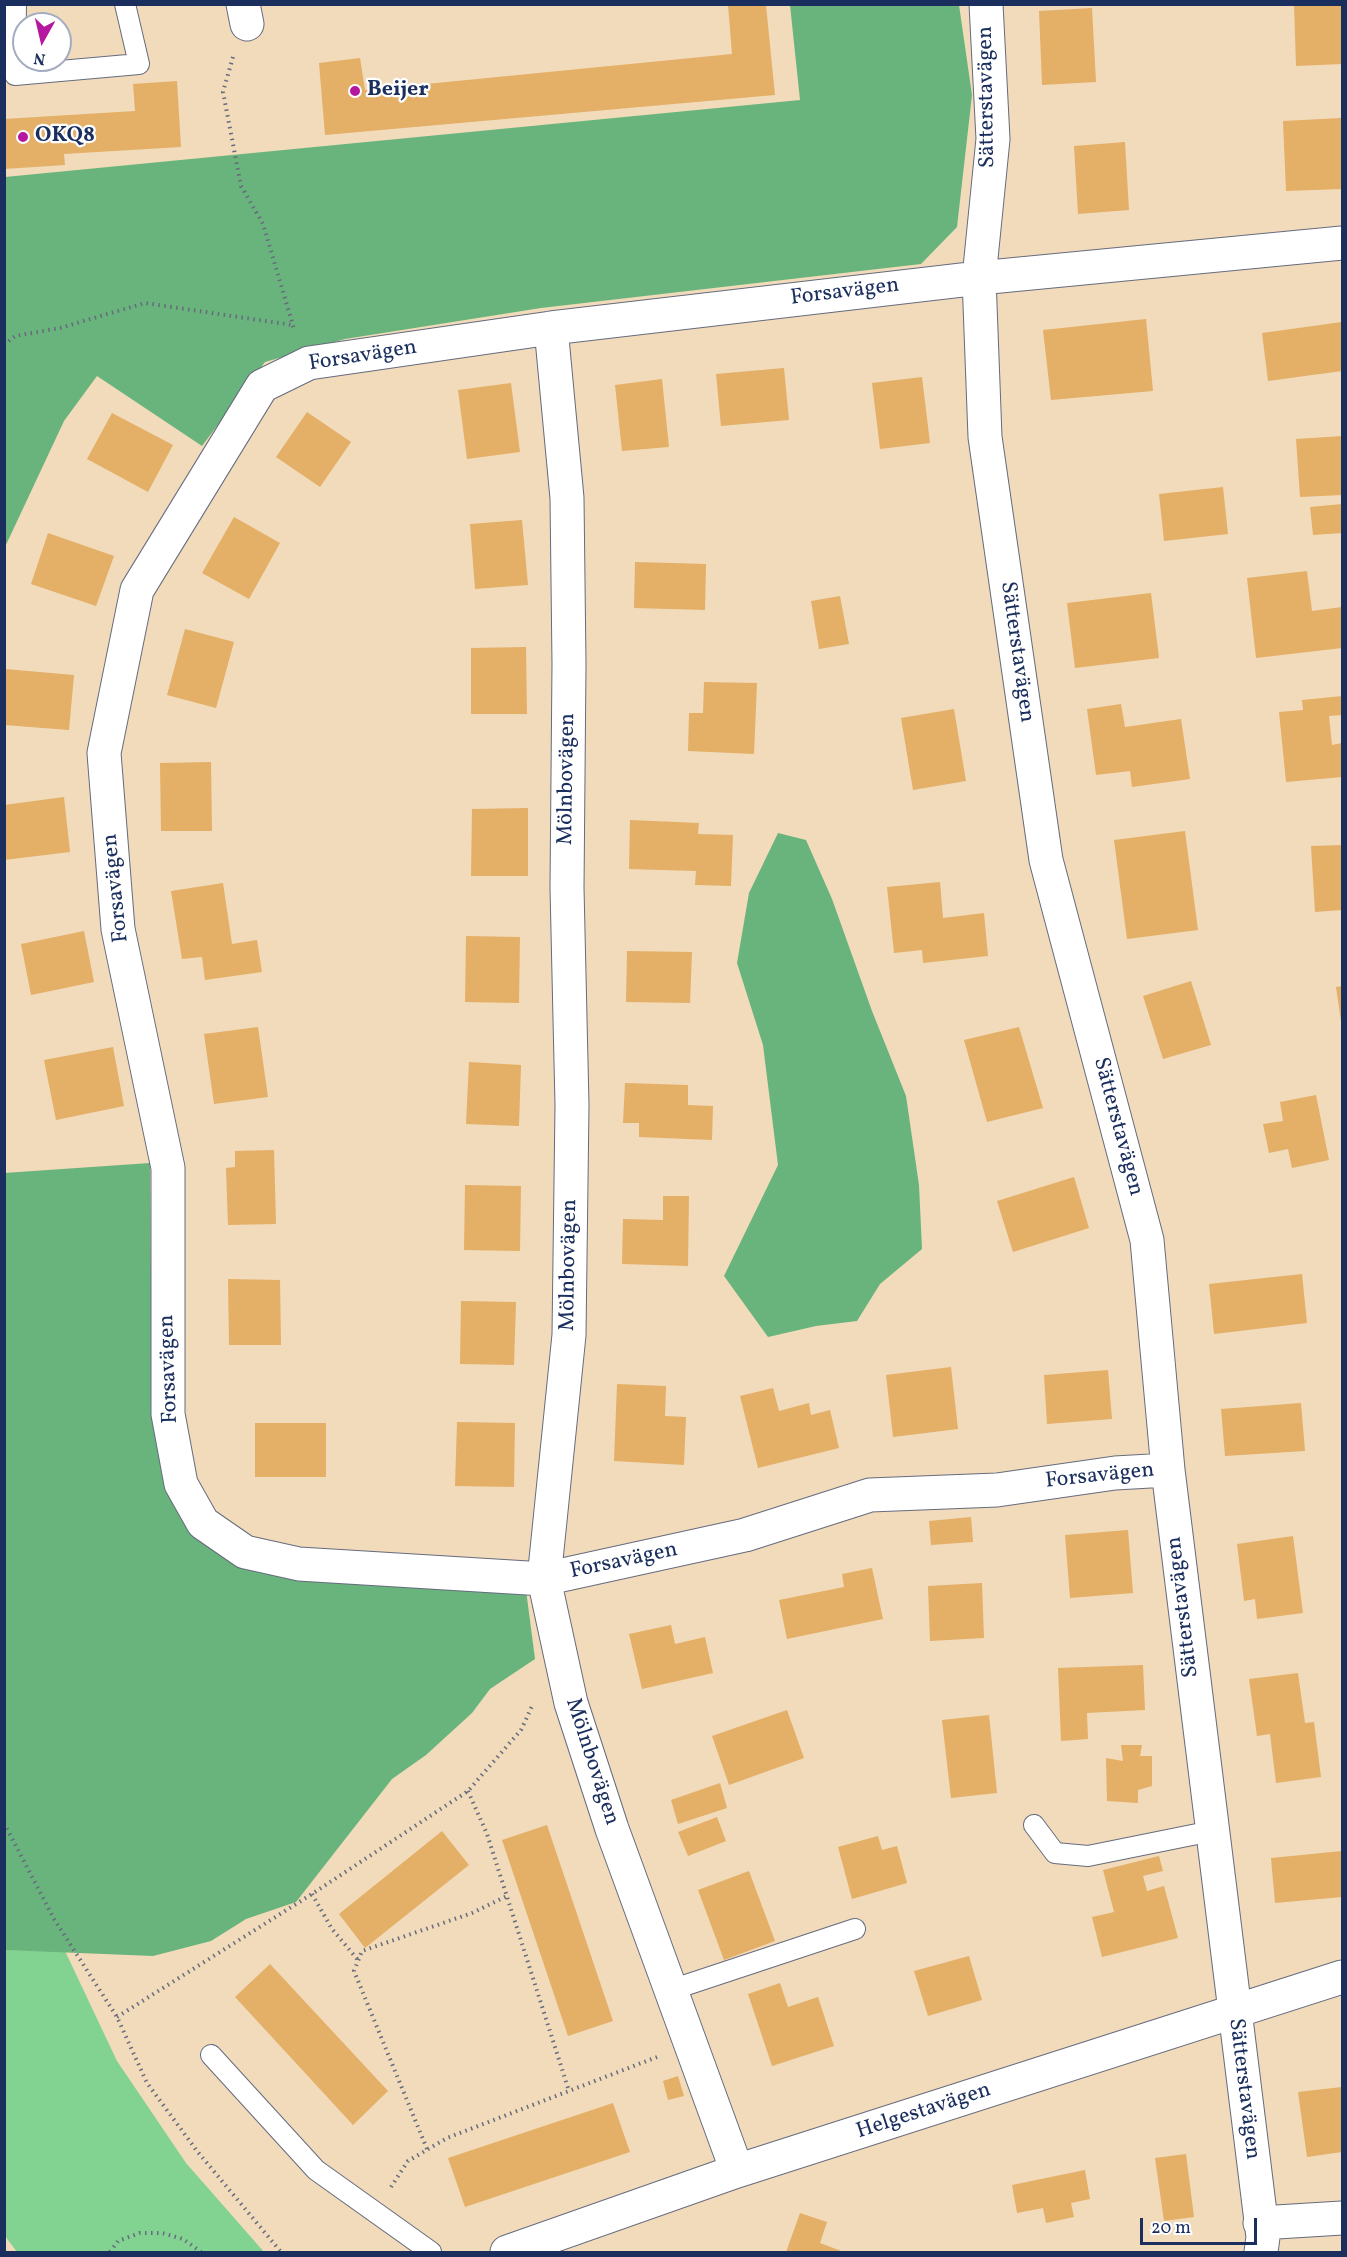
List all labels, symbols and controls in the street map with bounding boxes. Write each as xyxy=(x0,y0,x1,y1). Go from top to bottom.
north arrow xyxy=(12,12,72,72)
street label: Sätterstavägen xyxy=(974,26,1002,168)
text: N xyxy=(32,46,47,70)
place label: Beijer xyxy=(367,78,429,104)
marker: Beijer xyxy=(348,84,362,98)
place label: OKQ8 xyxy=(35,124,95,150)
marker: OKQ8 xyxy=(16,130,30,144)
street label: Forsavägen xyxy=(789,273,901,313)
street label: Forsavägen xyxy=(307,335,419,379)
street label: Sätterstavägen xyxy=(993,580,1039,724)
street label: Mölnbovägen xyxy=(554,713,582,845)
street label: Forsavägen xyxy=(98,832,136,944)
street label: Sätterstavägen xyxy=(1086,1055,1148,1199)
street label: Mölnbovägen xyxy=(556,1199,584,1331)
street label: Forsavägen xyxy=(155,1314,185,1424)
street label: Forsavägen xyxy=(1044,1458,1156,1496)
street label: Sätterstavägen xyxy=(1162,1535,1206,1679)
street label: Forsavägen xyxy=(568,1538,680,1586)
street label: Mölnbovägen xyxy=(558,1695,624,1829)
street label: Sätterstavägen xyxy=(1221,2017,1265,2161)
street label: Helgestavägen xyxy=(853,2078,995,2146)
scale bar xyxy=(1143,2206,1260,2244)
text: 20 m xyxy=(1151,2216,1191,2241)

